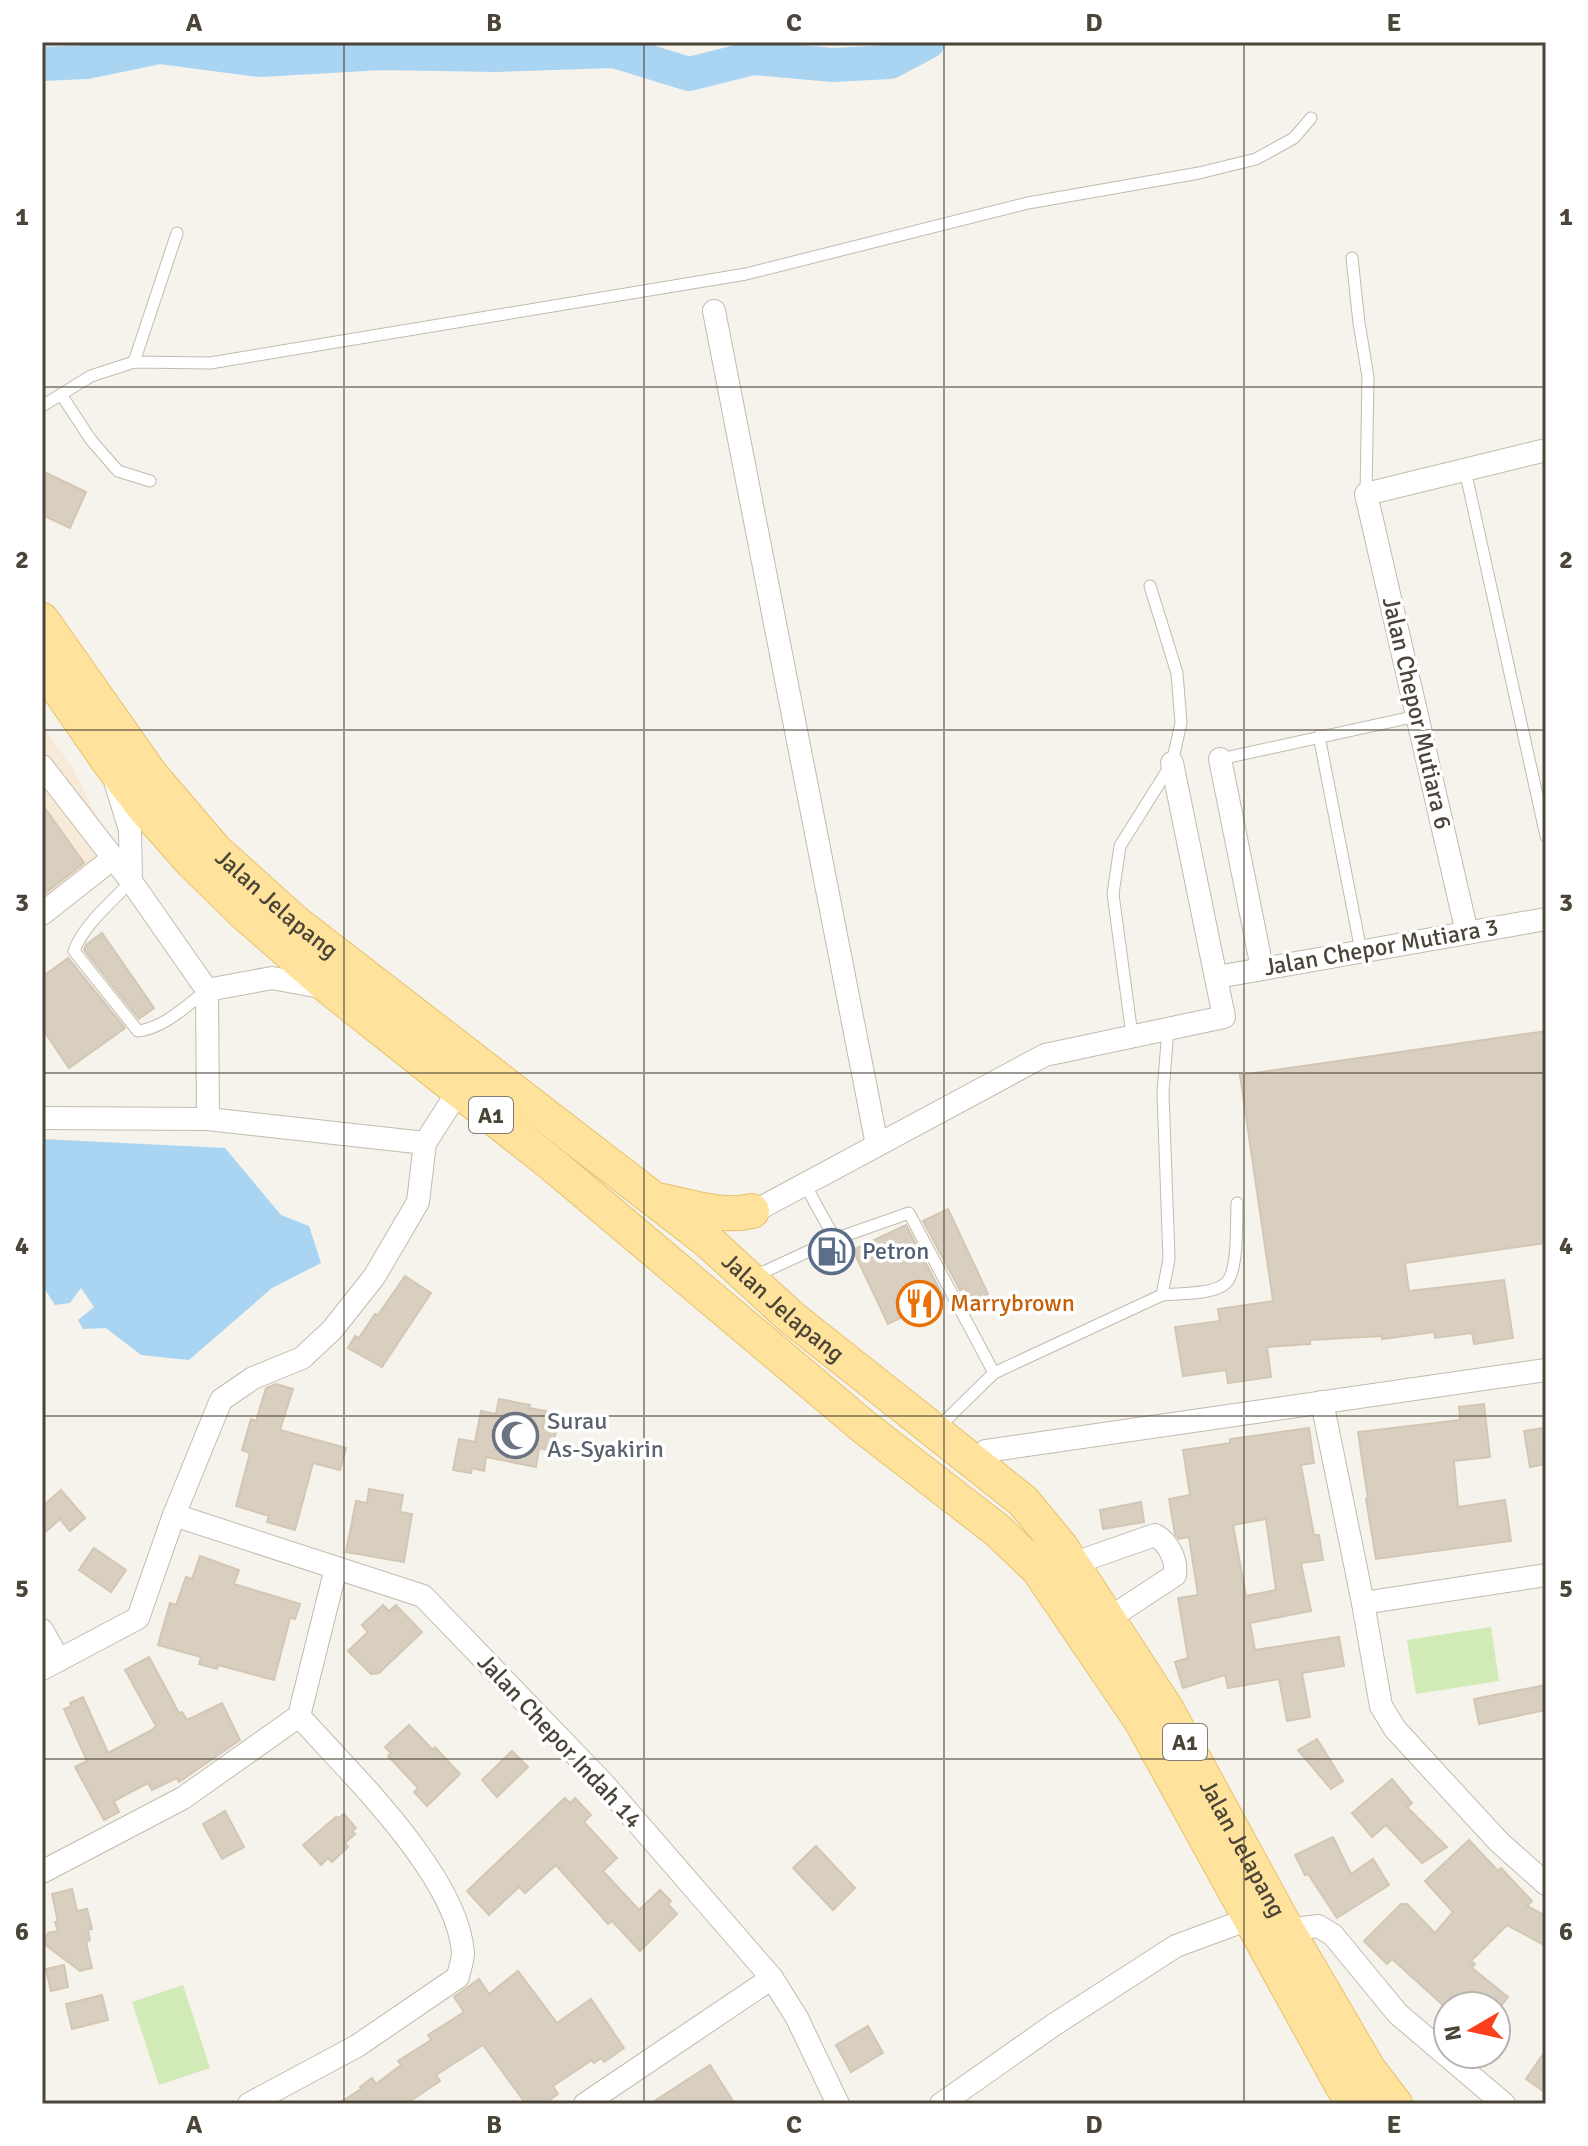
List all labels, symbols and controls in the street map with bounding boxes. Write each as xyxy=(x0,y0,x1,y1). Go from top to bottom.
text: A xyxy=(186,7,203,39)
text: B xyxy=(486,7,502,39)
text: C xyxy=(786,7,802,39)
text: D xyxy=(1085,7,1103,39)
text: E xyxy=(1387,7,1401,39)
text: 1 xyxy=(15,201,29,233)
text: 1 xyxy=(1559,201,1573,233)
text: 2 xyxy=(15,544,29,576)
text: 2 xyxy=(1559,544,1573,576)
street label: Jalan Chepor Mutiara 6 xyxy=(1376,594,1458,832)
street label: Jalan Jelapang xyxy=(209,843,344,965)
text: 3 xyxy=(15,887,29,919)
text: 3 xyxy=(1559,887,1573,919)
street label: Jalan Chepor Mutiara 3 xyxy=(1261,912,1501,982)
road number: A1 xyxy=(469,1097,513,1133)
fuel station icon: Petron xyxy=(807,1227,855,1275)
text: 4 xyxy=(15,1230,29,1262)
text: 4 xyxy=(1559,1230,1573,1262)
place label: Petron xyxy=(862,1236,929,1266)
street label: Jalan Jelapang xyxy=(716,1246,851,1369)
restaurant icon: Marrybrown xyxy=(895,1279,943,1327)
place label: Marrybrown xyxy=(950,1288,1075,1318)
place label: Surau As-Syakirin xyxy=(547,1406,664,1464)
mosque icon: Surau As-Syakirin xyxy=(492,1411,540,1459)
text: 5 xyxy=(15,1573,29,1605)
text: 5 xyxy=(1559,1573,1573,1605)
street label: Jalan Chepor Indah 14 xyxy=(471,1647,649,1835)
road number: A1 xyxy=(1163,1724,1207,1760)
street label: Jalan Jelapang xyxy=(1193,1774,1292,1923)
text: 6 xyxy=(15,1916,29,1948)
text: 6 xyxy=(1559,1916,1573,1948)
north arrow xyxy=(1432,1990,1512,2070)
text: N xyxy=(1438,2023,1467,2043)
text: A xyxy=(186,2109,203,2141)
text: B xyxy=(486,2109,502,2141)
text: C xyxy=(786,2109,802,2141)
text: D xyxy=(1085,2109,1103,2141)
text: E xyxy=(1387,2109,1401,2141)

